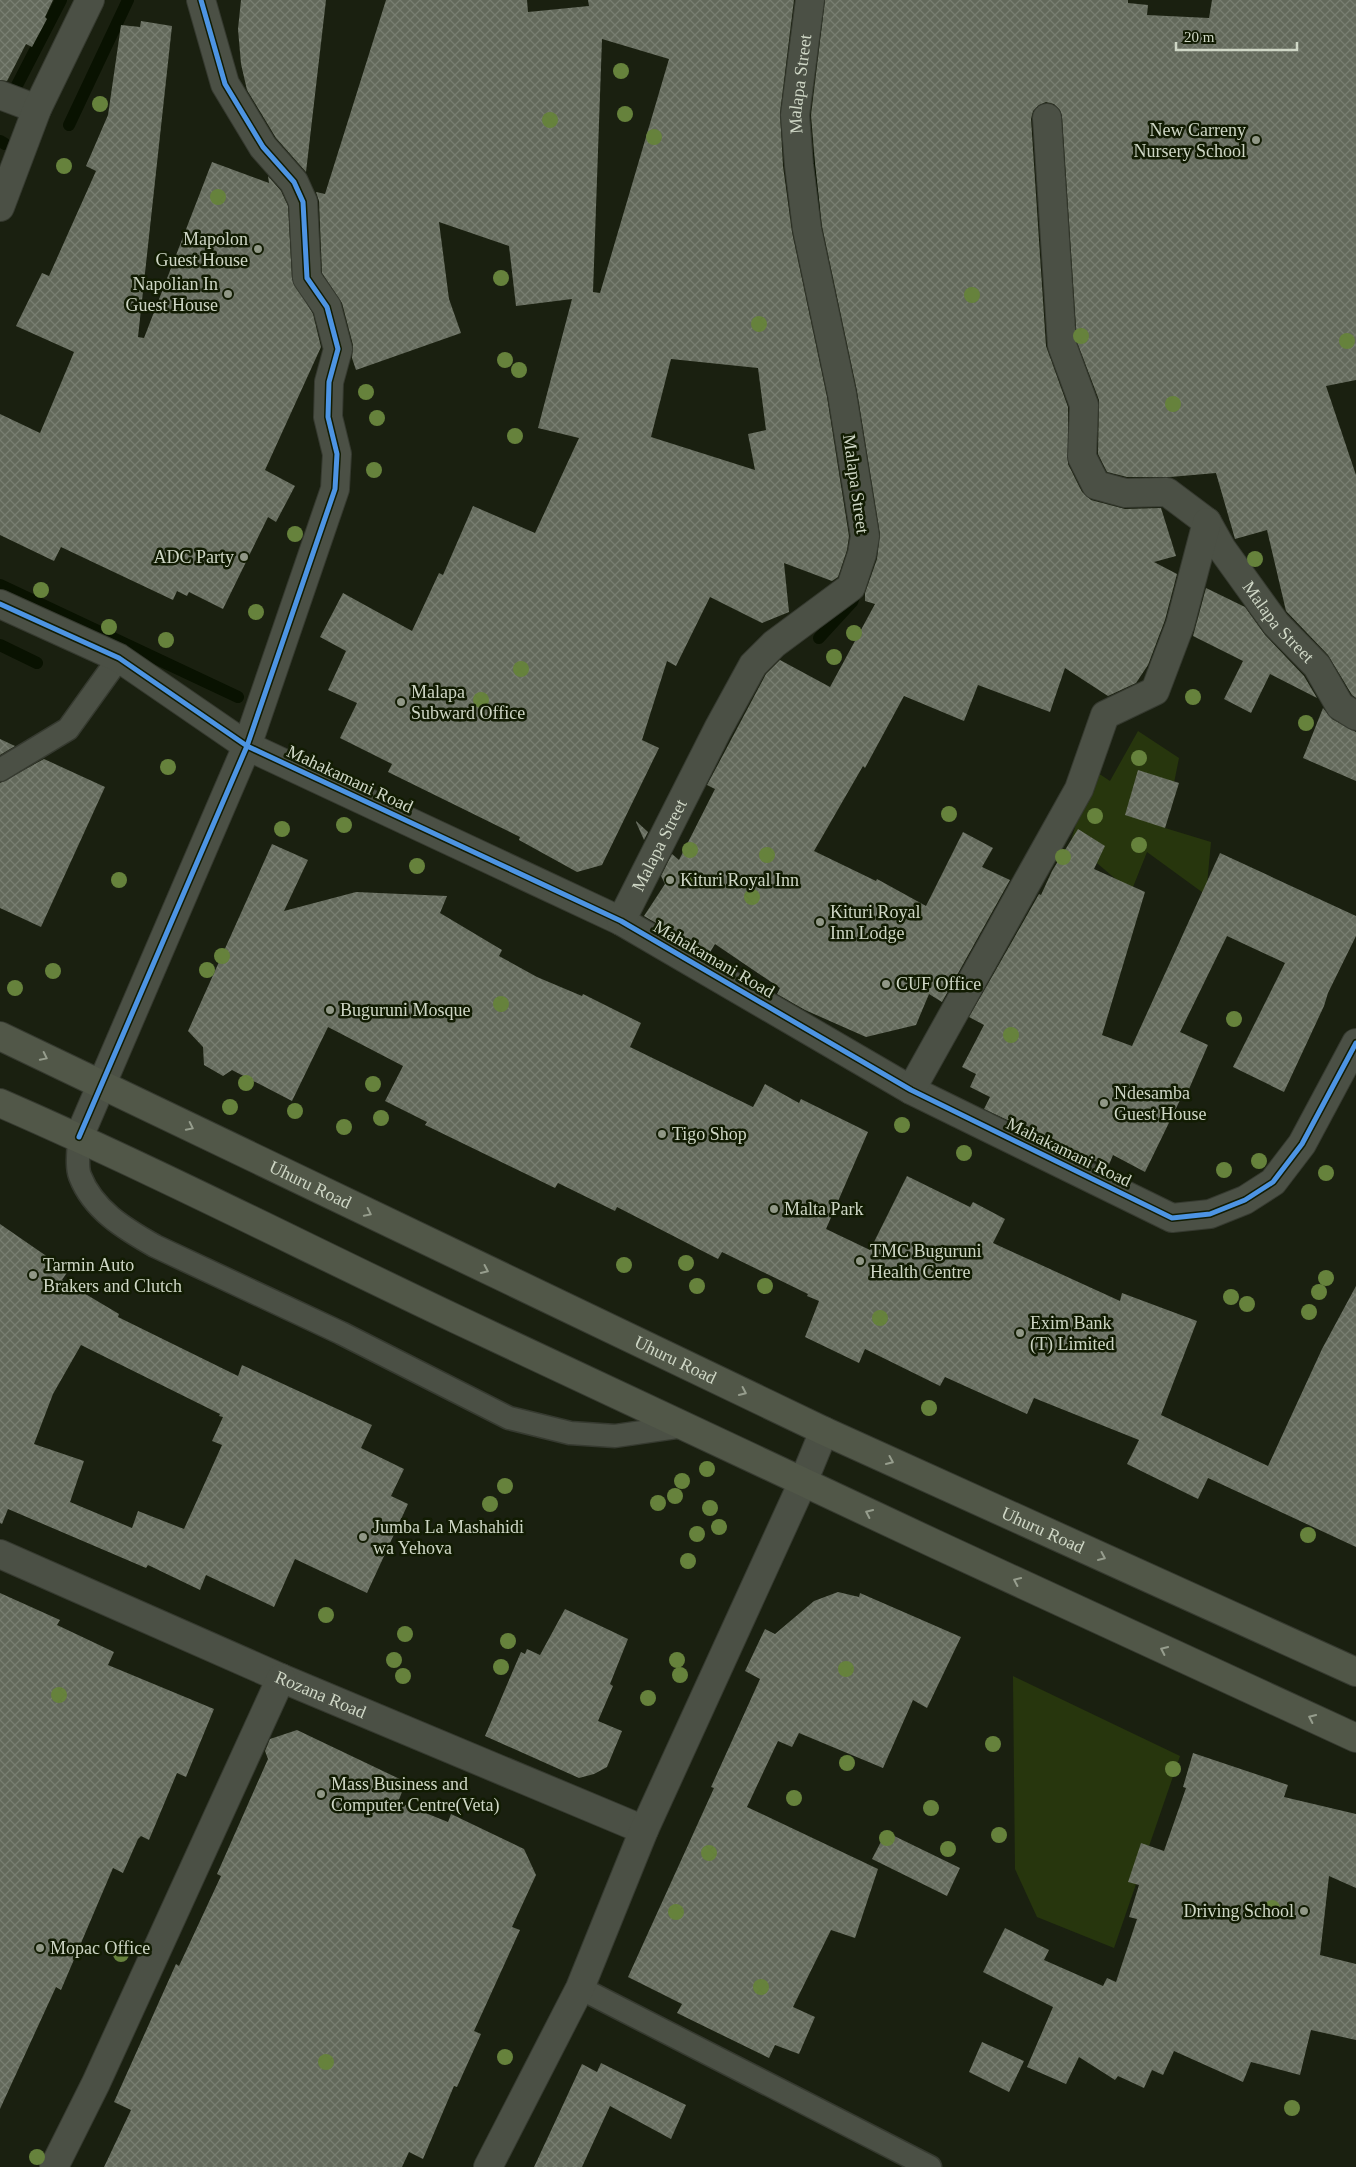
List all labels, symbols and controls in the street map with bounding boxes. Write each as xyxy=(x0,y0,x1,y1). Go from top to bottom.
scale bar xyxy=(1176,20,1297,52)
text: 20 m xyxy=(1184,29,1215,45)
street label: Malapa Street xyxy=(785,33,815,135)
place label: New Carreny Nursery School xyxy=(1134,120,1246,161)
marker: New Carreny Nursery School xyxy=(1250,134,1262,146)
place label: Mapolon Guest House xyxy=(156,229,248,270)
marker: Mapolon Guest House xyxy=(252,243,264,255)
place label: Napolian In Guest House xyxy=(126,274,218,315)
marker: Napolian In Guest House xyxy=(222,288,234,300)
street label: Malapa Street xyxy=(839,433,873,535)
place label: ADC Party xyxy=(154,547,234,567)
marker: ADC Party xyxy=(238,551,250,563)
street label: Malapa Street xyxy=(1238,577,1318,667)
place label: Malapa Subward Office xyxy=(411,682,525,723)
marker: Malapa Subward Office xyxy=(395,696,407,708)
street label: Mahakamani Road xyxy=(284,741,416,817)
street label: Malapa Street xyxy=(628,796,691,895)
place label: Kituri Royal Inn xyxy=(680,870,799,890)
marker: Kituri Royal Inn xyxy=(664,874,676,886)
place label: Kituri Royal Inn Lodge xyxy=(830,902,921,943)
street label: Mahakamani Road xyxy=(650,916,778,1002)
marker: Kituri Royal Inn Lodge xyxy=(814,916,826,928)
place label: CUF Office xyxy=(896,974,981,994)
marker: CUF Office xyxy=(880,978,892,990)
place label: Buguruni Mosque xyxy=(340,1000,471,1020)
marker: Buguruni Mosque xyxy=(324,1004,336,1016)
one-way arrow xyxy=(39,1050,48,1061)
place label: Ndesamba Guest House xyxy=(1114,1083,1207,1124)
marker: Ndesamba Guest House xyxy=(1098,1097,1110,1109)
street label: Mahakamani Road xyxy=(1003,1113,1135,1191)
one-way arrow xyxy=(185,1121,194,1131)
place label: Tigo Shop xyxy=(672,1124,747,1144)
marker: Tigo Shop xyxy=(656,1128,668,1140)
street label: Uhuru Road xyxy=(266,1157,354,1213)
place label: Malta Park xyxy=(784,1199,863,1219)
marker: Malta Park xyxy=(768,1203,780,1215)
one-way arrow xyxy=(363,1207,372,1218)
place label: TMC Buguruni Health Centre xyxy=(870,1241,982,1282)
place label: Tarmin Auto Brakers and Clutch xyxy=(43,1255,182,1296)
marker: TMC Buguruni Health Centre xyxy=(854,1255,866,1267)
one-way arrow xyxy=(480,1263,489,1274)
marker: Tarmin Auto Brakers and Clutch xyxy=(27,1269,39,1281)
place label: Exim Bank (T) Limited xyxy=(1030,1313,1114,1355)
marker: Exim Bank (T) Limited xyxy=(1014,1327,1026,1339)
street label: Uhuru Road xyxy=(631,1332,720,1388)
one-way arrow xyxy=(738,1386,747,1396)
one-way arrow xyxy=(885,1454,894,1465)
street label: Uhuru Road xyxy=(998,1503,1087,1557)
one-way arrow xyxy=(865,1509,874,1519)
place label: Jumba La Mashahidi wa Yehova xyxy=(373,1517,524,1558)
marker: Jumba La Mashahidi wa Yehova xyxy=(357,1531,369,1543)
one-way arrow xyxy=(1097,1550,1106,1561)
one-way arrow xyxy=(1013,1577,1022,1588)
one-way arrow xyxy=(1160,1645,1169,1656)
street label: Rozana Road xyxy=(272,1667,369,1722)
one-way arrow xyxy=(1308,1713,1317,1724)
place label: Mass Business and Computer Centre(Veta) xyxy=(331,1774,499,1816)
marker: Mass Business and Computer Centre(Veta) xyxy=(315,1788,327,1800)
place label: Driving School xyxy=(1184,1901,1294,1921)
marker: Driving School xyxy=(1298,1905,1310,1917)
place label: Mopac Office xyxy=(50,1938,150,1958)
marker: Mopac Office xyxy=(34,1942,46,1954)

